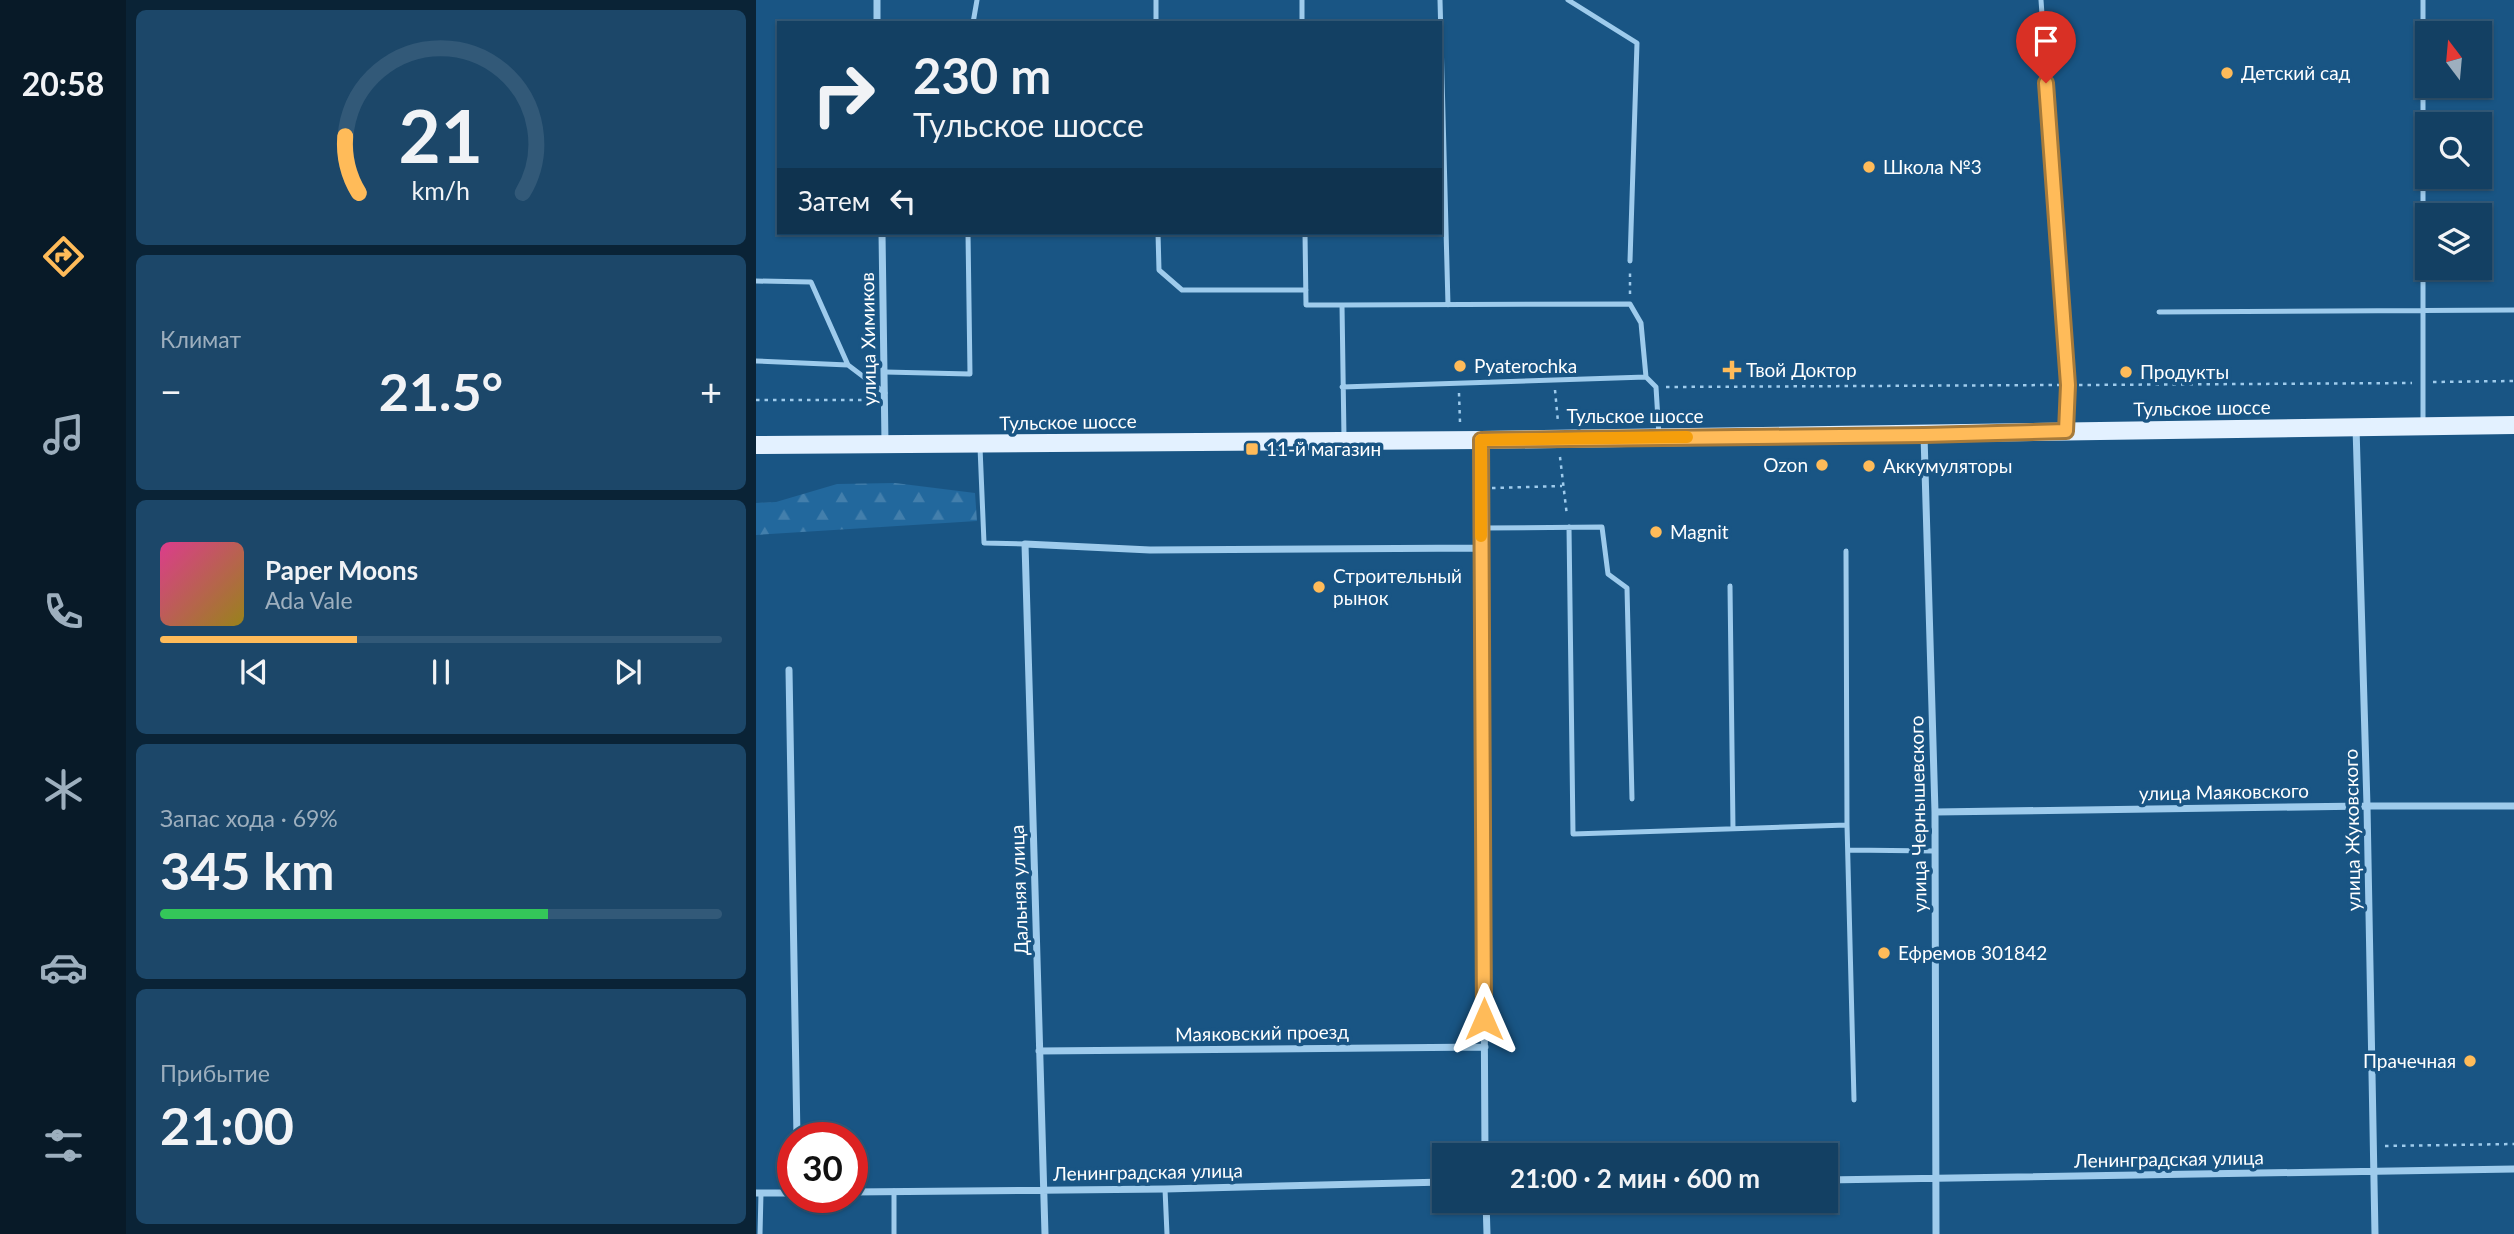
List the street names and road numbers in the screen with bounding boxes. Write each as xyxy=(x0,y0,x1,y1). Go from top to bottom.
street label: улица Химиков xyxy=(855,272,880,406)
street label: Тульское шоссе xyxy=(2133,395,2271,420)
street label: Тульское шоссе xyxy=(1566,404,1704,427)
street label: Тульское шоссе xyxy=(999,409,1137,434)
street label: улица Чернышевского xyxy=(1904,715,1931,913)
street label: улица Жуковского xyxy=(2339,749,2364,911)
street label: улица Маяковского xyxy=(2139,779,2309,804)
street label: Дальняя улица xyxy=(1005,824,1032,956)
street label: Маяковский проезд xyxy=(1175,1019,1349,1046)
street label: Ленинградская улица xyxy=(2073,1145,2264,1172)
street label: Ленинградская улица xyxy=(1052,1158,1243,1185)

